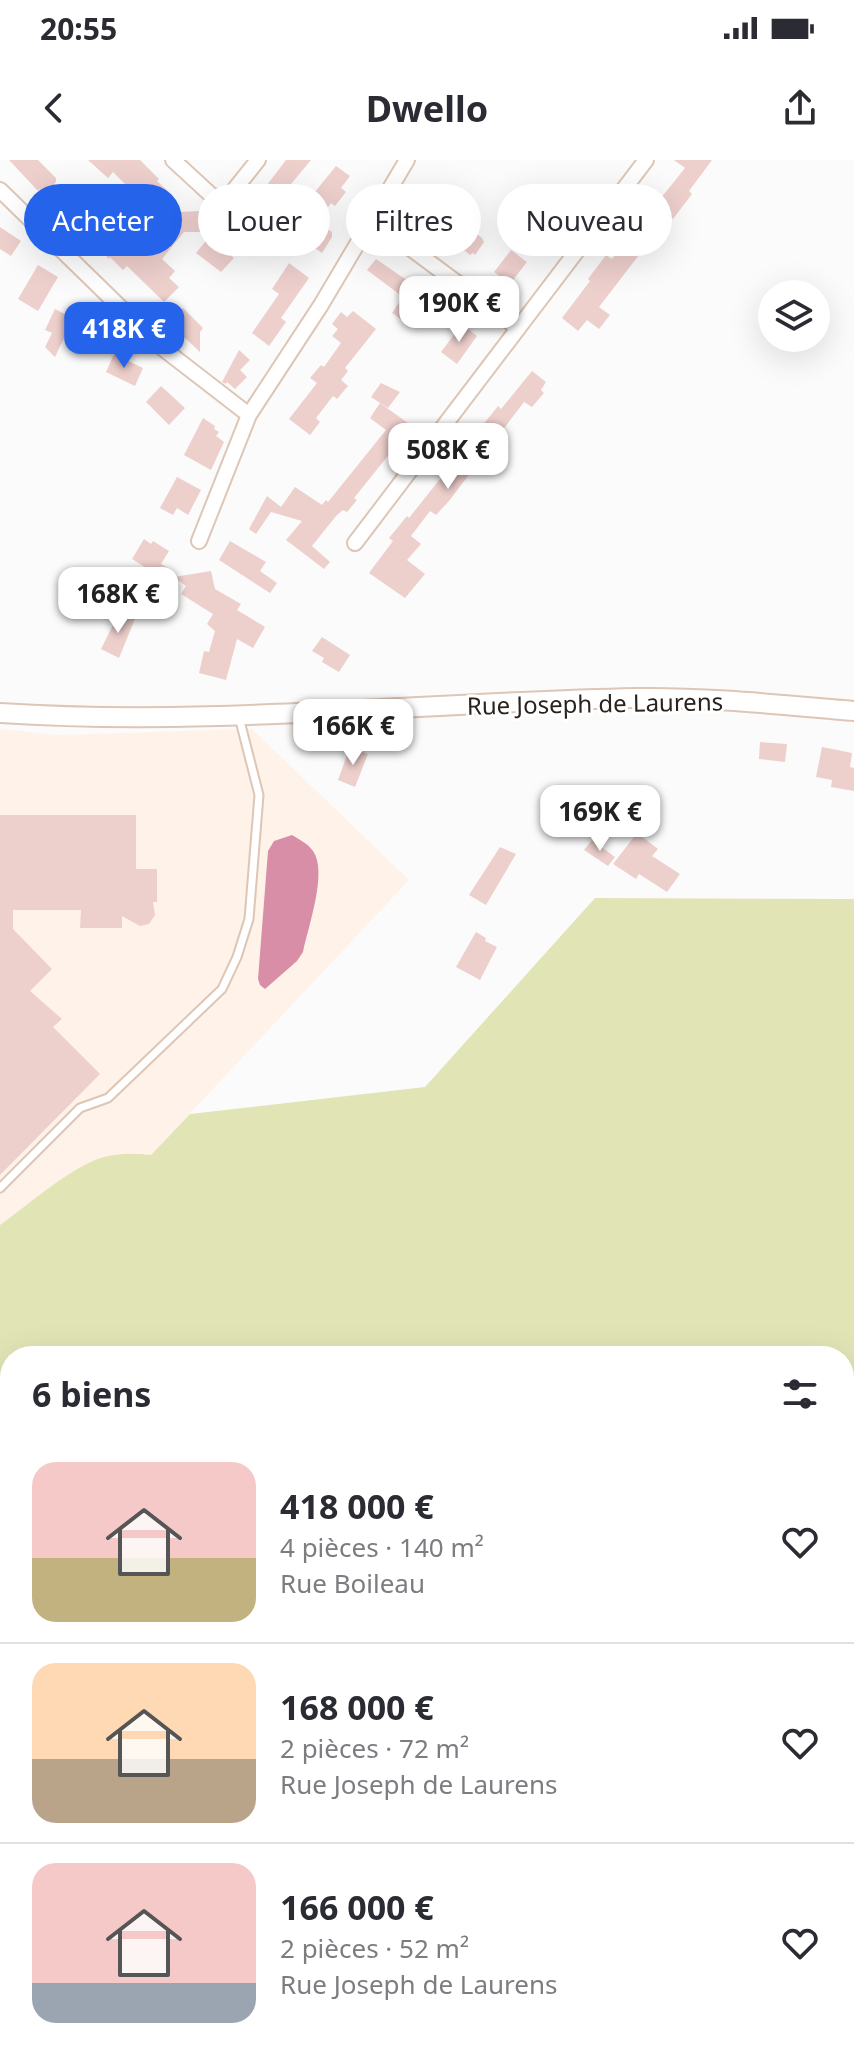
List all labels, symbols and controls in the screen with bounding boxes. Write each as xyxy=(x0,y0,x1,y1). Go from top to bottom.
text: 20:55 xyxy=(40,8,117,49)
text: Dwello xyxy=(366,84,488,133)
icon: back xyxy=(32,86,76,130)
icon: share xyxy=(778,86,822,130)
chip: Acheter xyxy=(24,184,182,256)
chip: Louer xyxy=(198,184,330,256)
chip: Filtres xyxy=(346,184,481,256)
chip: Nouveau xyxy=(497,184,672,256)
pin: 190K € xyxy=(394,276,524,344)
map controls xyxy=(758,280,830,352)
button: layers xyxy=(758,280,830,352)
text: 190K € xyxy=(417,284,501,320)
pin: 418K € xyxy=(59,302,189,370)
text: 418K € xyxy=(82,310,166,346)
pin: 508K € xyxy=(383,423,513,491)
text: 508K € xyxy=(406,431,490,467)
pin: 168K € xyxy=(53,567,183,635)
text: 168K € xyxy=(76,575,160,611)
street label: Rue Joseph de Laurens xyxy=(467,684,723,722)
pin: 166K € xyxy=(288,699,418,767)
text: 166K € xyxy=(311,707,395,743)
pin: 169K € xyxy=(535,785,665,853)
text: 169K € xyxy=(558,793,642,829)
text: 6 biens xyxy=(32,1371,151,1417)
icon: filters xyxy=(778,1372,822,1416)
text: 418 000 € xyxy=(280,1483,434,1529)
icon: home xyxy=(96,1494,192,1590)
icon: heart xyxy=(778,1520,822,1564)
text: 4 pièces · 140 m² xyxy=(280,1529,484,1565)
text: Rue Boileau xyxy=(280,1565,425,1601)
text: 168 000 € xyxy=(280,1684,434,1730)
icon: home xyxy=(96,1695,192,1791)
icon: heart xyxy=(778,1721,822,1765)
text: 2 pièces · 72 m² xyxy=(280,1730,469,1766)
text: Rue Joseph de Laurens xyxy=(280,1766,558,1802)
text: 166 000 € xyxy=(280,1884,434,1930)
icon: home xyxy=(96,1895,192,1991)
icon: heart xyxy=(778,1921,822,1965)
text: 2 pièces · 52 m² xyxy=(280,1930,469,1966)
text: Rue Joseph de Laurens xyxy=(280,1966,558,2002)

